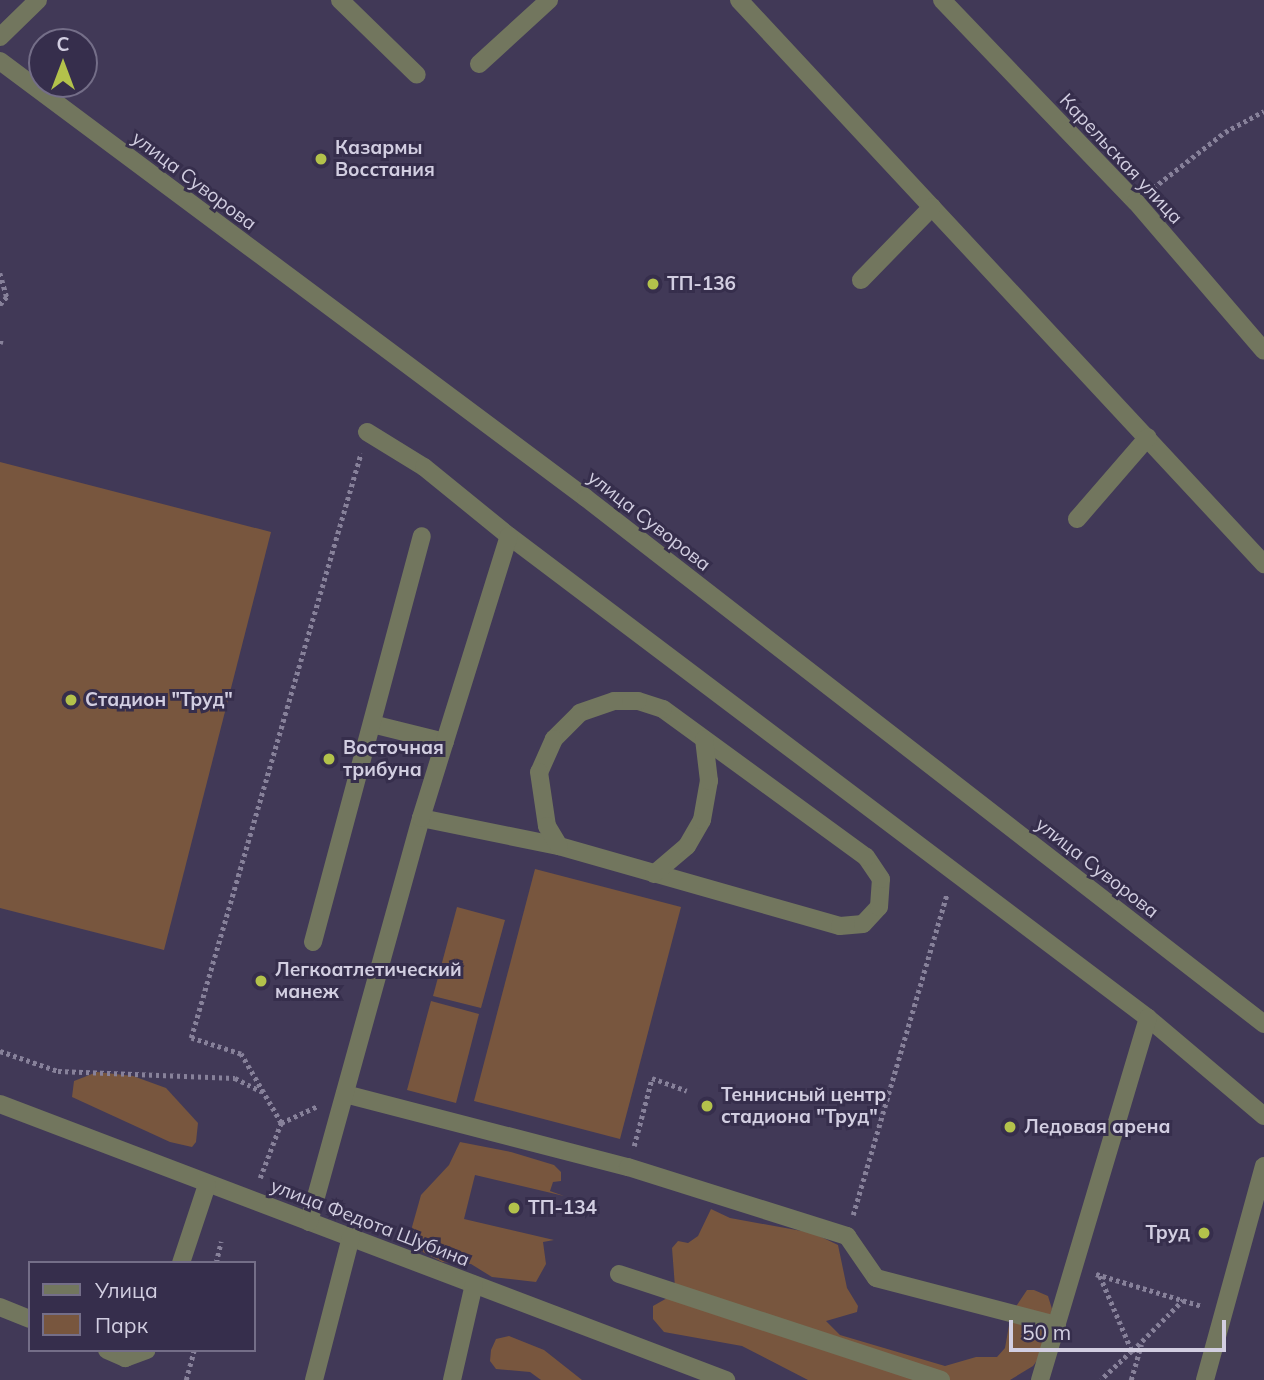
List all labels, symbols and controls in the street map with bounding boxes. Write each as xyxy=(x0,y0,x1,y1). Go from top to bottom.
north arrow xyxy=(28,28,98,98)
text: С xyxy=(56,32,70,56)
street label: Карельская улица xyxy=(1055,89,1187,229)
street label: улица Суворова xyxy=(127,127,261,235)
place label: Казармы Восстания xyxy=(335,137,435,181)
marker: Казармы Восстания xyxy=(313,151,329,167)
place label: ТП-136 xyxy=(667,273,736,295)
marker: ТП-136 xyxy=(645,276,661,292)
street label: улица Суворова xyxy=(583,466,715,576)
place label: Стадион "Труд" xyxy=(85,689,233,711)
marker: Стадион "Труд" xyxy=(63,692,79,708)
place label: Восточная трибуна xyxy=(343,737,444,781)
marker: Восточная трибуна xyxy=(321,751,337,767)
street label: улица Суворова xyxy=(1031,813,1163,923)
place label: Легкоатлетический манеж xyxy=(275,959,462,1003)
marker: Легкоатлетический манеж xyxy=(253,973,269,989)
place label: Теннисный центр стадиона "Труд" xyxy=(721,1084,886,1128)
marker: Теннисный центр стадиона "Труд" xyxy=(699,1098,715,1114)
place label: Ледовая арена xyxy=(1024,1116,1171,1138)
marker: Ледовая арена xyxy=(1002,1119,1018,1135)
street label: улица Федота Шубина xyxy=(267,1174,473,1272)
place label: ТП-134 xyxy=(528,1197,597,1219)
marker: ТП-134 xyxy=(506,1200,522,1216)
place label: Труд xyxy=(1146,1222,1190,1244)
marker: Труд xyxy=(1196,1225,1212,1241)
legend xyxy=(28,1261,256,1352)
text: Улица xyxy=(95,1277,158,1303)
scale bar xyxy=(1012,1306,1229,1350)
text: Парк xyxy=(95,1312,148,1338)
text: 50 m xyxy=(1022,1319,1071,1345)

